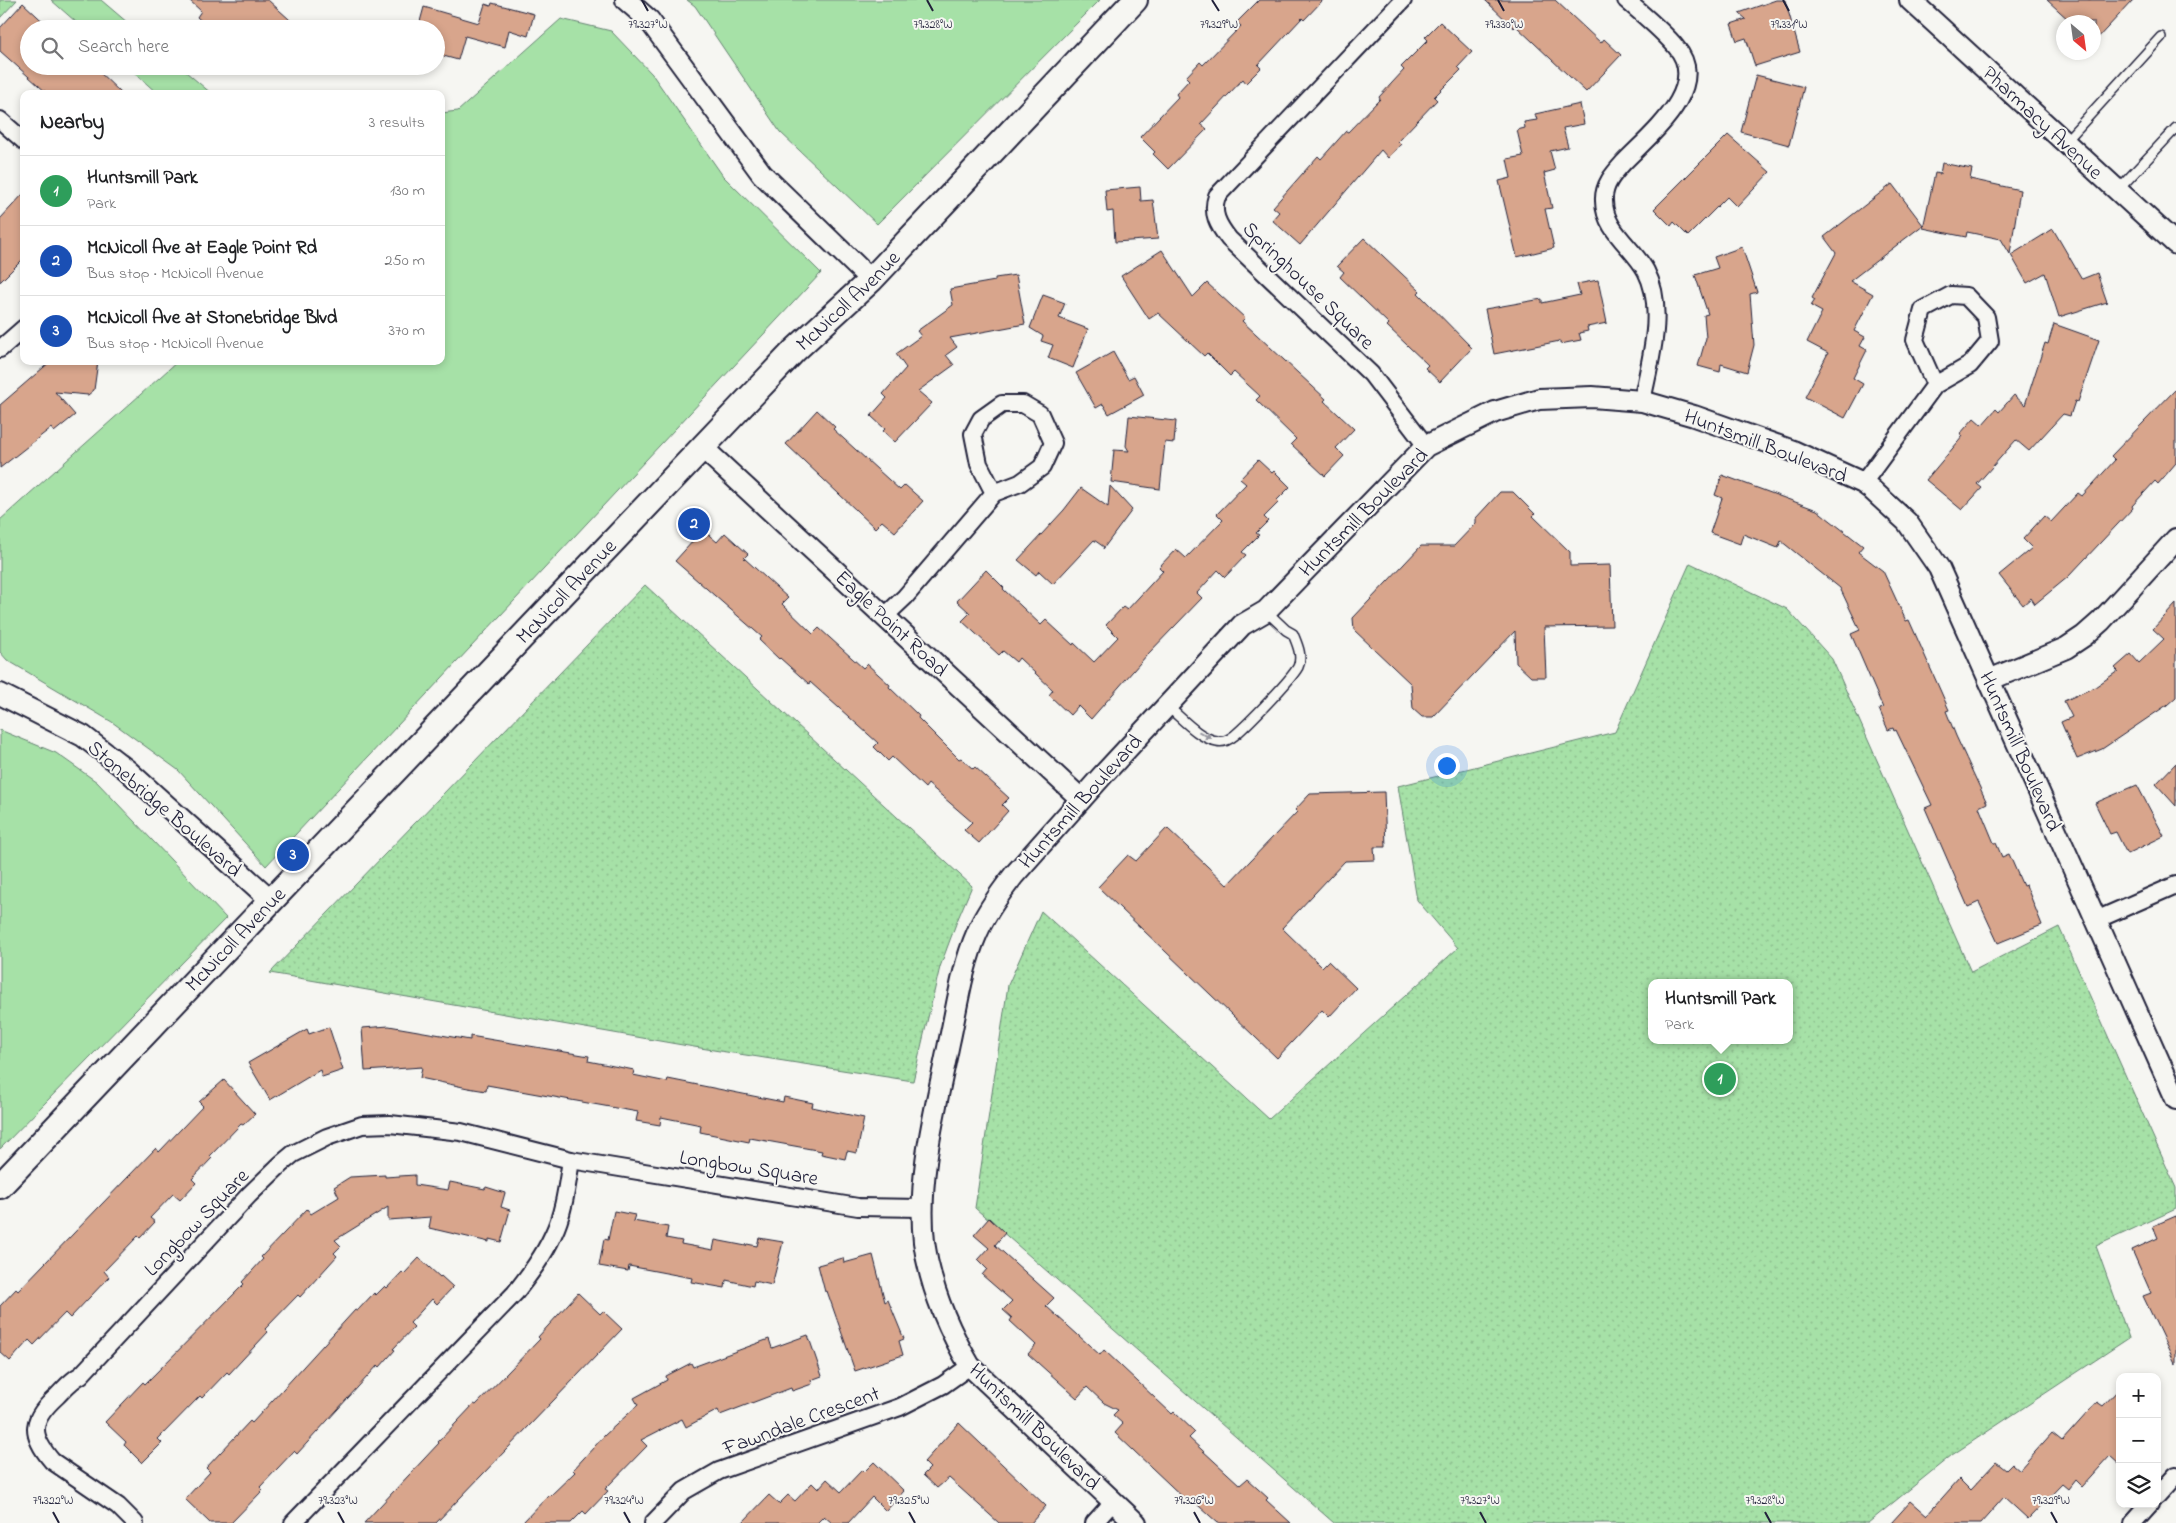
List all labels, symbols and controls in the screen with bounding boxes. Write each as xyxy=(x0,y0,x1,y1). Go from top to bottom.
north arrow xyxy=(2056,15,2101,60)
text: 79.327°W xyxy=(628,16,668,34)
text: 79.328°W xyxy=(914,16,952,34)
text: 79.329°W xyxy=(1200,16,1238,34)
text: 79.330°W xyxy=(1485,16,1523,34)
text: 79.331°W xyxy=(1770,16,1808,34)
search box xyxy=(20,20,445,75)
icon: search xyxy=(38,34,66,62)
text: Search here xyxy=(78,34,169,61)
street label: Pharmacy Avenue xyxy=(1973,59,2109,189)
text: Nearby xyxy=(40,108,104,138)
text: 3 results xyxy=(369,111,425,135)
text: Huntsmill Park xyxy=(87,165,198,192)
text: 1 xyxy=(53,179,59,203)
text: 130 m xyxy=(390,179,425,203)
text: Park xyxy=(87,192,116,216)
street label: Springhouse Square xyxy=(1233,215,1381,359)
text: McNicoll Ave at Eagle Point Rd xyxy=(87,235,317,262)
street label: McNicoll Avenue xyxy=(790,244,909,359)
text: 2 xyxy=(52,249,60,273)
text: 250 m xyxy=(385,249,425,273)
text: Bus stop · McNicoll Avenue xyxy=(87,262,264,286)
text: McNicoll Ave at Stonebridge Blvd xyxy=(87,305,337,332)
text: 3 xyxy=(53,319,59,343)
text: 370 m xyxy=(388,319,425,343)
text: Bus stop · McNicoll Avenue xyxy=(87,332,264,356)
street label: Huntsmill Boulevard xyxy=(1679,402,1851,492)
street label: Huntsmill Boulevard xyxy=(1293,442,1436,585)
pin: 2 xyxy=(678,505,710,543)
street label: McNicoll Avenue xyxy=(510,533,625,652)
street label: Eagle Point Road xyxy=(826,564,954,686)
street label: Huntsmill Boulevard xyxy=(1970,667,2068,837)
street label: Huntsmill Boulevard xyxy=(1013,728,1150,876)
one-way arrow xyxy=(1198,731,1212,739)
street label: Stonebridge Boulevard xyxy=(78,734,248,887)
your location xyxy=(1434,753,1460,779)
pin: 3 xyxy=(277,836,309,874)
street label: McNicoll Avenue xyxy=(179,881,294,999)
popup xyxy=(1648,979,1793,1044)
text: Huntsmill Park xyxy=(1665,986,1776,1013)
text: Park xyxy=(1665,1013,1694,1037)
pin: 1 xyxy=(1704,1060,1736,1098)
street label: Longbow Square xyxy=(677,1143,821,1197)
street label: Longbow Square xyxy=(138,1162,259,1286)
street label: Huntsmill Boulevard xyxy=(961,1357,1106,1498)
map controls xyxy=(2116,1373,2161,1508)
button: + xyxy=(2116,1373,2161,1418)
street label: Fawndale Crescent xyxy=(718,1380,884,1464)
button: − xyxy=(2116,1418,2161,1463)
button: layers xyxy=(2116,1463,2161,1508)
text: 79.322°W xyxy=(33,1492,73,1510)
text: 79.323°W xyxy=(318,1492,358,1510)
text: 79.324°W xyxy=(604,1492,644,1510)
text: 79.325°W xyxy=(888,1492,930,1510)
text: 79.326°W xyxy=(1174,1492,1214,1510)
text: 79.327°W xyxy=(1460,1492,1500,1510)
text: 79.328°W xyxy=(1746,1492,1784,1510)
text: 79.329°W xyxy=(2032,1492,2070,1510)

